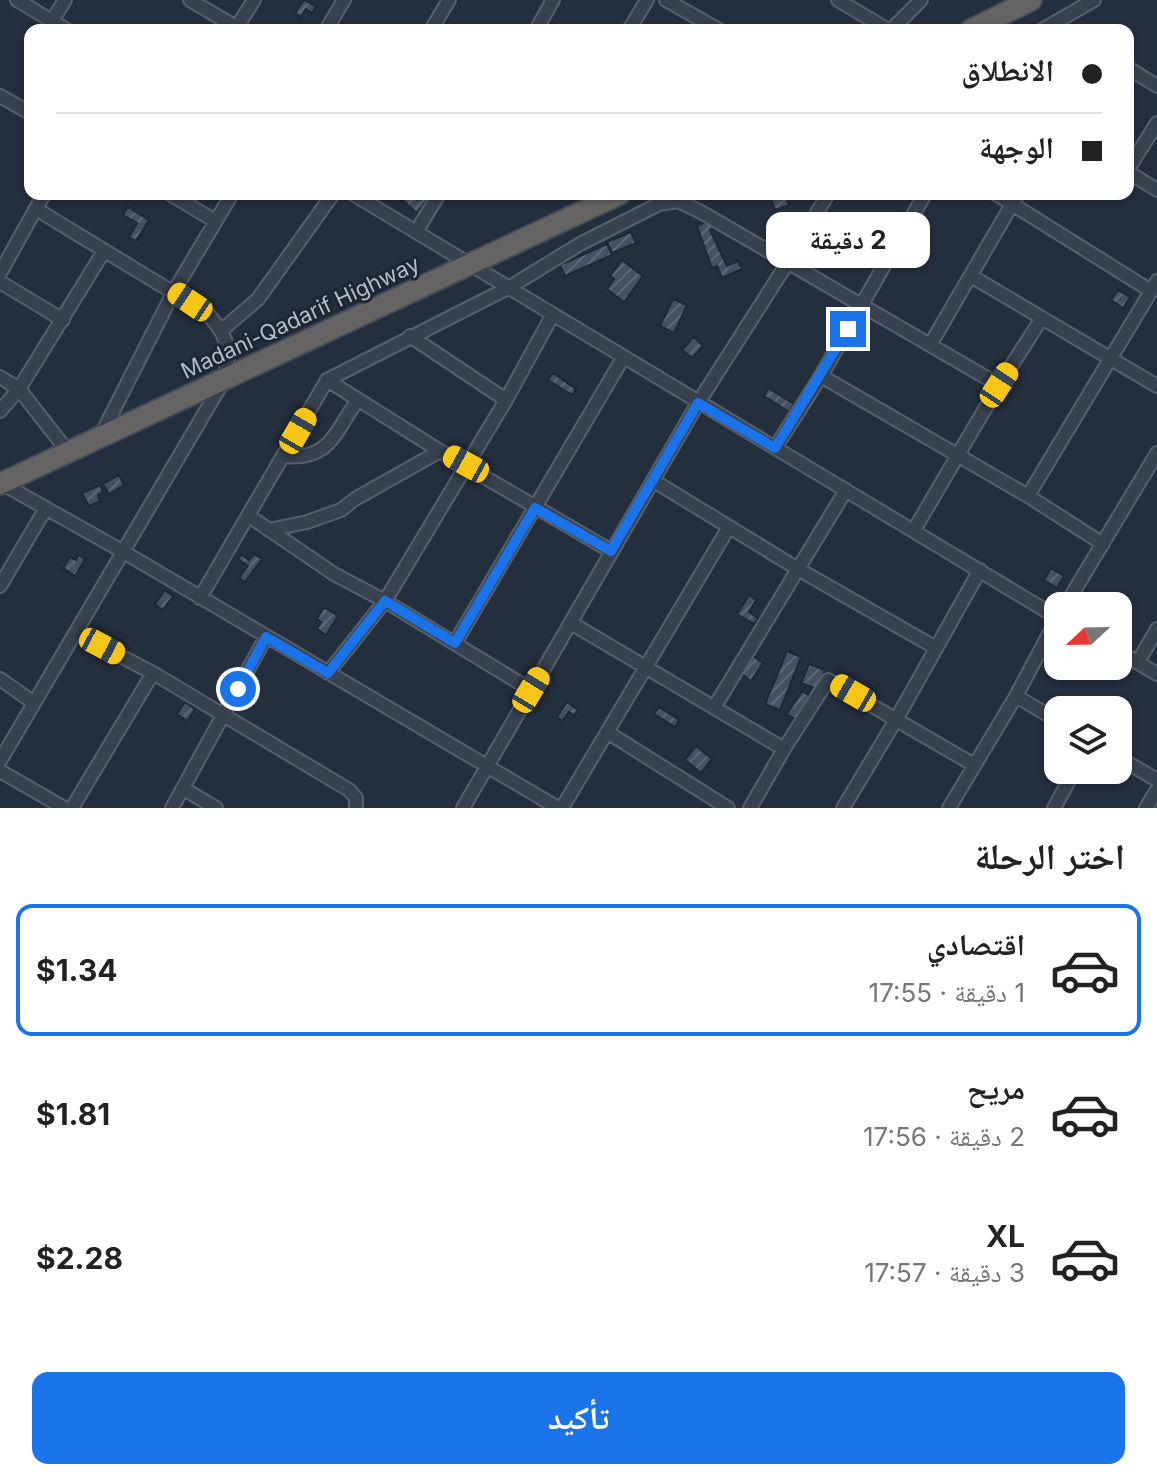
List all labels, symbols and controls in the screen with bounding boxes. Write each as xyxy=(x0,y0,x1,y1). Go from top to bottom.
text: الانطلاق xyxy=(961,52,1054,88)
text: الوجهة xyxy=(979,129,1054,165)
callout: 2 دقيقة xyxy=(766,213,930,269)
text: 2 دقيقة xyxy=(809,224,887,255)
street label: Madani-Qadarif Highway xyxy=(177,250,423,384)
car xyxy=(163,279,217,325)
route end xyxy=(830,311,866,347)
car xyxy=(976,358,1022,412)
car xyxy=(276,404,320,458)
car xyxy=(439,442,493,486)
north arrow xyxy=(1044,592,1132,680)
map controls xyxy=(1044,592,1132,784)
car xyxy=(75,624,129,668)
car xyxy=(508,663,554,717)
route start xyxy=(220,671,256,707)
car xyxy=(826,671,880,715)
button: layers xyxy=(1044,696,1132,784)
text: اختر الرحلة xyxy=(974,834,1125,878)
text: اقتصادي xyxy=(927,926,1025,962)
icon: car xyxy=(1049,934,1121,1006)
text: $1.34 xyxy=(36,952,118,988)
text: 1 دقيقة · 17:55 xyxy=(869,977,1025,1008)
text: مريح xyxy=(967,1070,1025,1106)
icon: car xyxy=(1049,1078,1121,1150)
text: $1.81 xyxy=(36,1096,110,1132)
text: 2 دقيقة · 17:56 xyxy=(863,1121,1025,1152)
text: XL xyxy=(986,1218,1025,1254)
icon: car xyxy=(1049,1222,1121,1294)
text: $2.28 xyxy=(36,1240,123,1276)
text: 3 دقيقة · 17:57 xyxy=(864,1257,1025,1288)
button: تأكيد xyxy=(32,1372,1125,1464)

